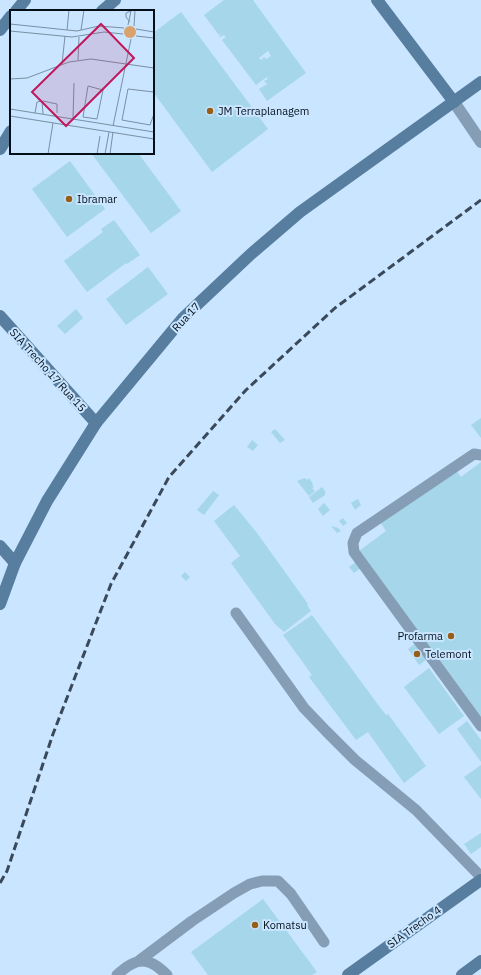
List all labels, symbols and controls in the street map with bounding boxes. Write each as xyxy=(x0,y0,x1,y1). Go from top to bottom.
inset map xyxy=(10,10,154,154)
place label: JM Terraplanagem xyxy=(218,104,309,118)
marker: JM Terraplanagem xyxy=(205,106,215,116)
place label: Ibramar xyxy=(77,192,117,206)
marker: Ibramar xyxy=(64,194,74,204)
street label: Rua 17 xyxy=(169,299,203,335)
street label: SIA Trecho 17 Rua 15 xyxy=(7,325,89,415)
place label: Profarma xyxy=(397,629,443,643)
marker: Profarma xyxy=(446,631,456,641)
place label: Telemont xyxy=(425,647,472,661)
marker: Telemont xyxy=(412,649,422,659)
street label: SIA Trecho 4 xyxy=(384,902,444,951)
place label: Komatsu xyxy=(263,918,307,932)
marker: Komatsu xyxy=(250,920,260,930)

